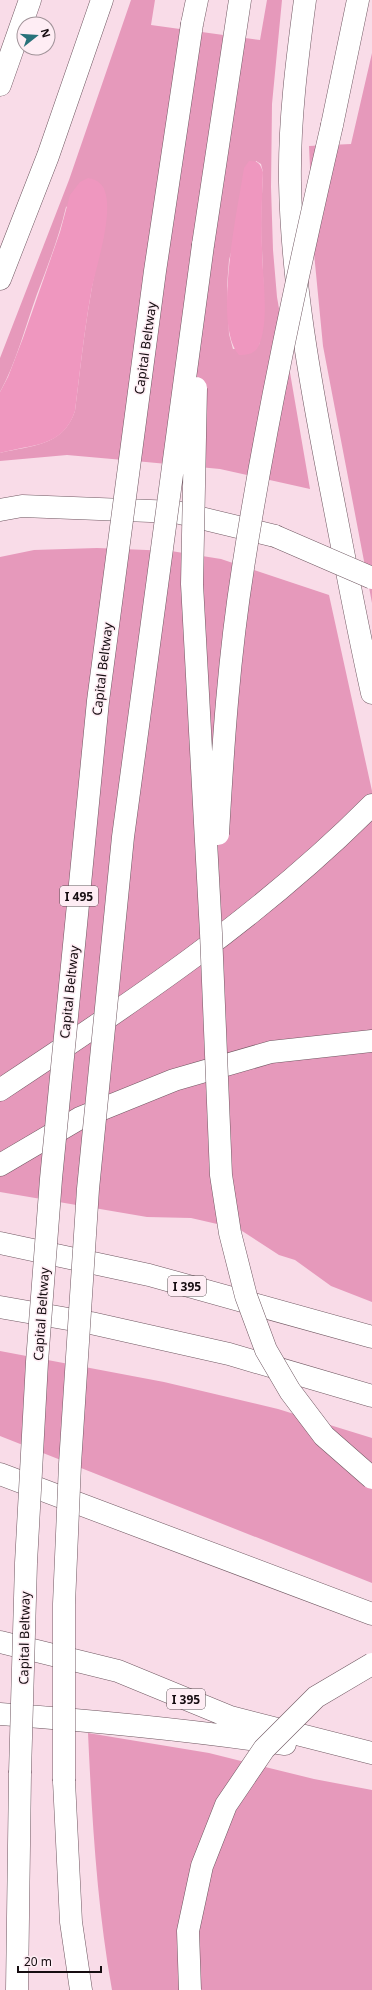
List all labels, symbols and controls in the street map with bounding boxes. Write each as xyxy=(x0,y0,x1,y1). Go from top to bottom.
north arrow xyxy=(16,16,56,56)
text: N xyxy=(38,26,55,39)
street label: Capital Beltway xyxy=(130,300,160,396)
street label: Capital Beltway xyxy=(87,621,117,717)
road number: I 495 xyxy=(60,886,98,906)
street label: Capital Beltway xyxy=(55,944,83,1039)
street label: Capital Beltway xyxy=(29,1266,53,1361)
road number: I 395 xyxy=(168,1276,206,1296)
street label: Capital Beltway xyxy=(14,1591,34,1685)
road number: I 395 xyxy=(167,1689,205,1709)
scale bar xyxy=(18,1948,101,1974)
text: 20 m xyxy=(24,1953,52,1970)

